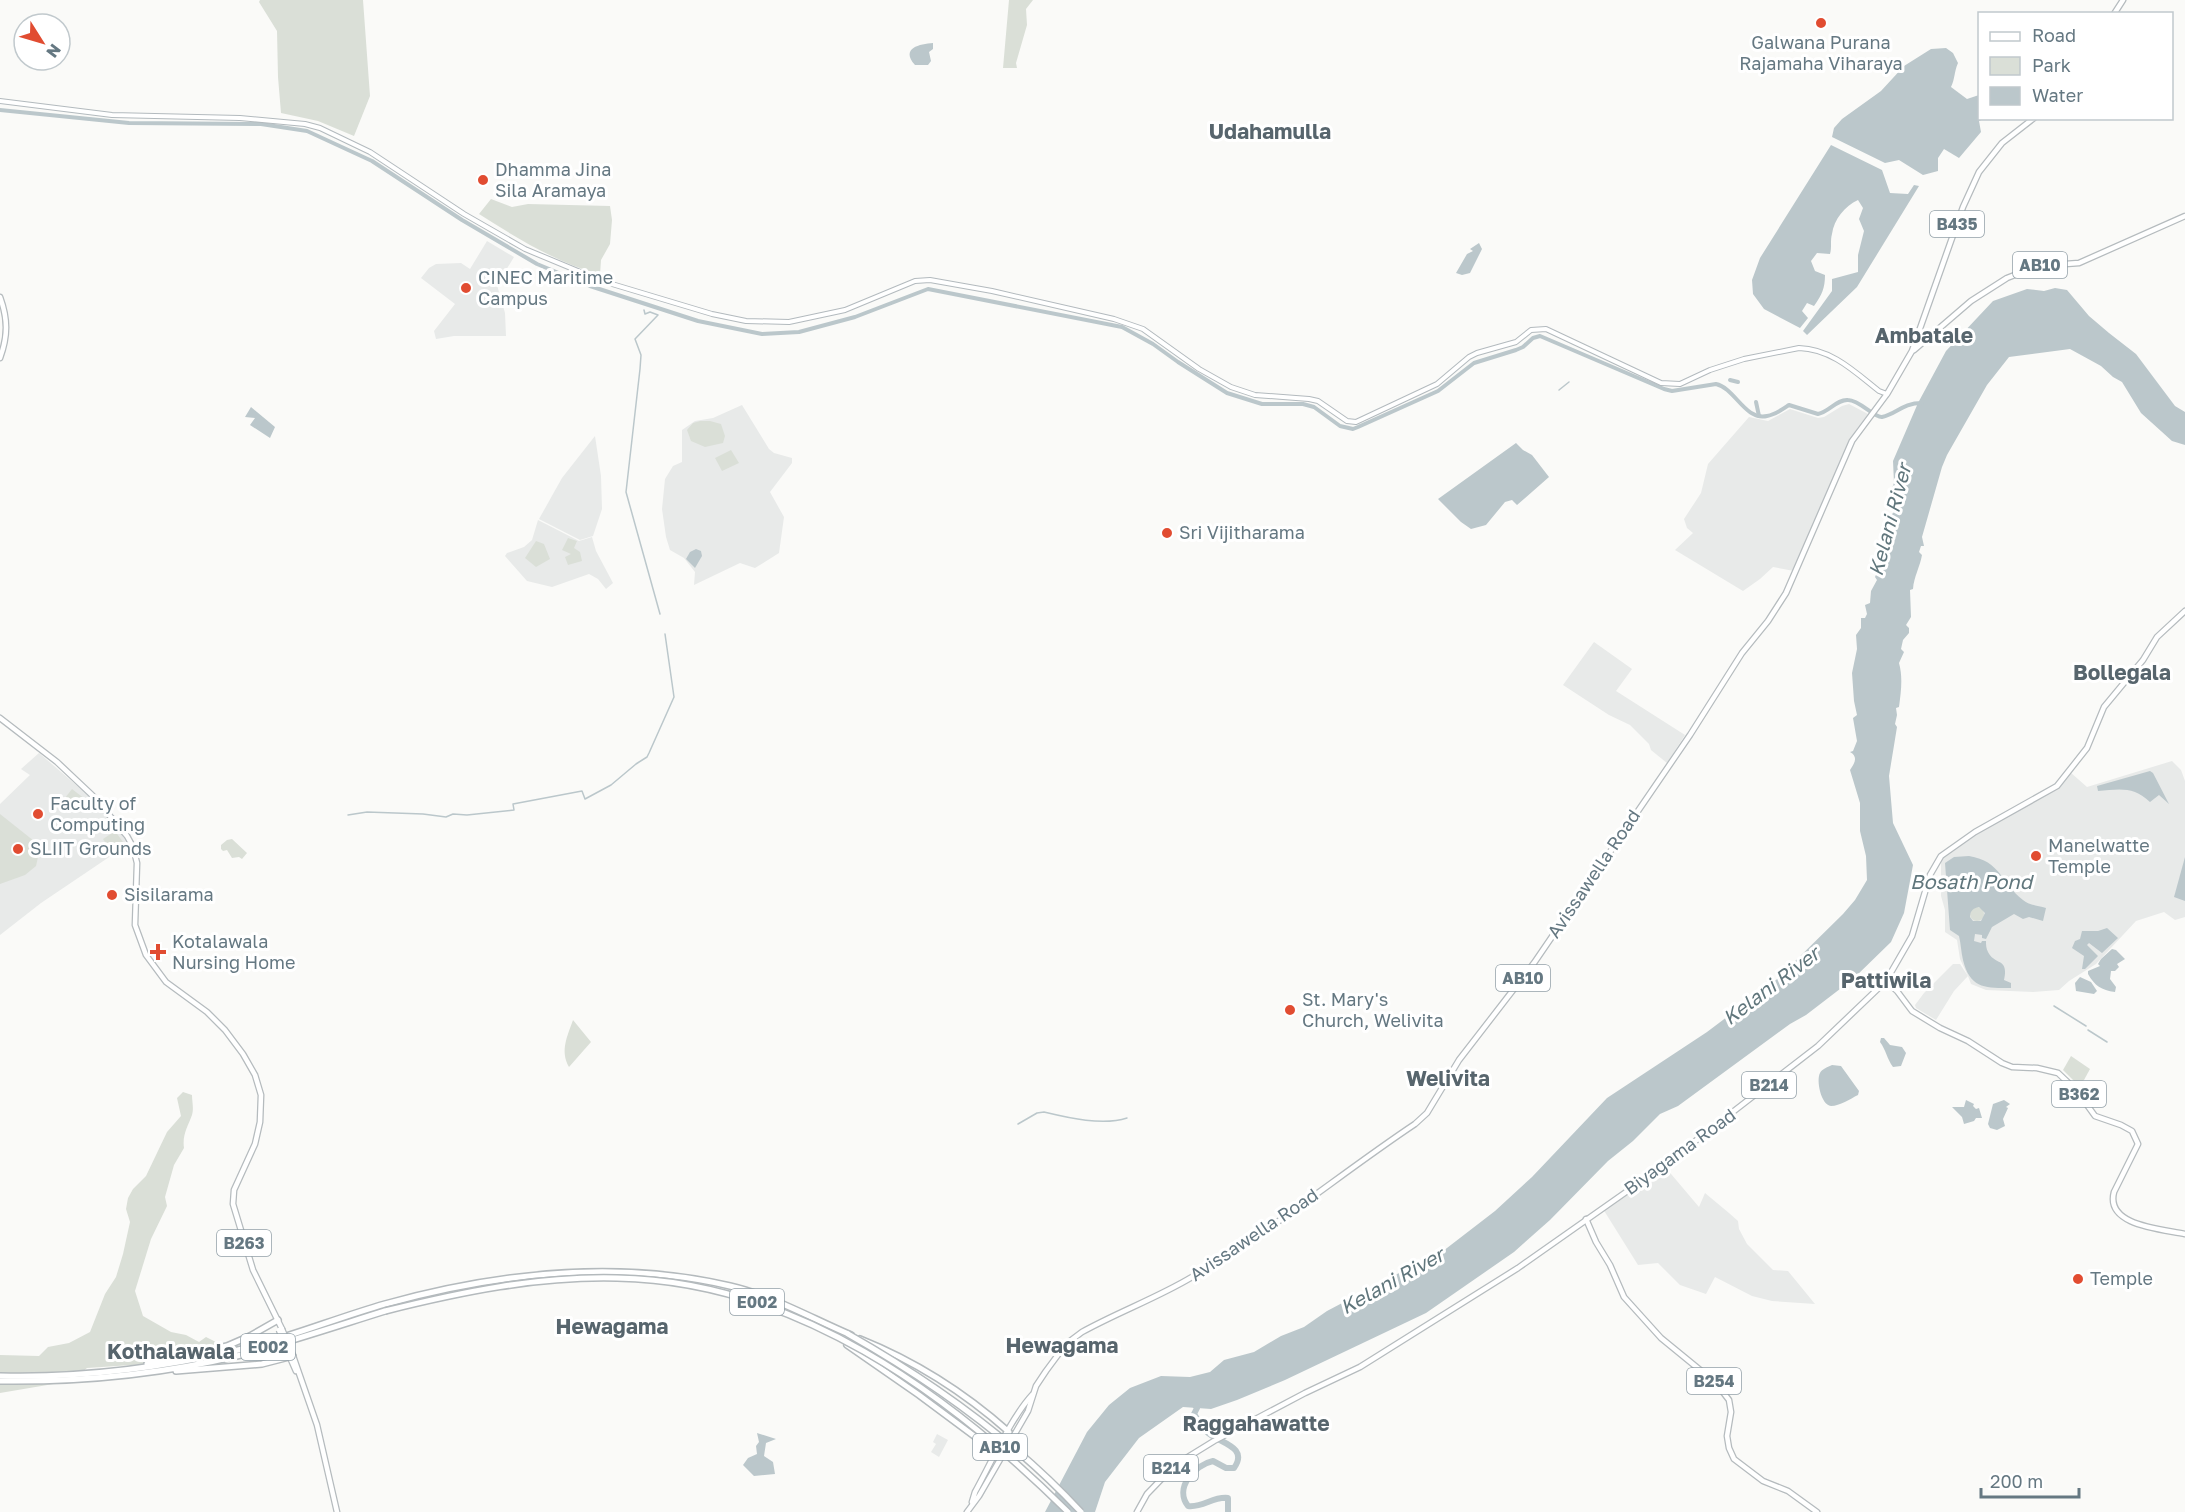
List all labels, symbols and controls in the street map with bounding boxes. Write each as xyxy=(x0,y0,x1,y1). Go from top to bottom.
north arrow xyxy=(12,12,72,72)
legend xyxy=(1978,12,2173,120)
marker: Galwana Purana Rajamaha Viharaya xyxy=(1814,16,1828,30)
text: Road xyxy=(2032,24,2076,46)
place label: Galwana Purana Rajamaha Viharaya xyxy=(1739,31,1903,74)
text: N xyxy=(42,40,66,62)
text: Park xyxy=(2032,54,2071,76)
text: Water xyxy=(2032,84,2083,106)
district label: Udahamulla xyxy=(1209,118,1331,144)
place label: Dhamma Jina Sila Aramaya xyxy=(495,158,611,201)
marker: Dhamma Jina Sila Aramaya xyxy=(476,173,490,187)
road number: B435 xyxy=(1930,211,1984,237)
road number: AB10 xyxy=(2013,252,2067,278)
place label: CINEC Maritime Campus xyxy=(478,266,613,309)
marker: CINEC Maritime Campus xyxy=(459,281,473,295)
district label: Ambatale xyxy=(1875,322,1973,348)
water label: Kelani River xyxy=(1863,458,1916,578)
place label: Sri Vijitharama xyxy=(1179,521,1305,543)
marker: Sri Vijitharama xyxy=(1160,526,1174,540)
district label: Bollegala xyxy=(2073,659,2171,685)
place label: Faculty of Computing xyxy=(50,792,145,835)
street label: Avissawella Road xyxy=(1542,805,1644,942)
marker: Faculty of Computing xyxy=(31,807,45,821)
place label: Manelwatte Temple xyxy=(2048,834,2150,877)
place label: SLIIT Grounds xyxy=(30,837,152,859)
marker: SLIIT Grounds xyxy=(11,842,25,856)
marker: Manelwatte Temple xyxy=(2029,849,2043,863)
water label: Bosath Pond xyxy=(1910,869,2035,893)
place label: Sisilarama xyxy=(124,883,214,905)
marker: Sisilarama xyxy=(105,888,119,902)
place label: Kotalawala Nursing Home xyxy=(172,930,295,973)
water label: Kelani River xyxy=(1717,939,1826,1029)
marker: Kotalawala Nursing Home xyxy=(149,943,167,961)
road number: AB10 xyxy=(1496,965,1550,991)
district label: Pattiwila xyxy=(1841,967,1931,993)
place label: St. Mary's Church, Welivita xyxy=(1302,988,1444,1031)
marker: St. Mary's Church, Welivita xyxy=(1283,1003,1297,1017)
district label: Welivita xyxy=(1406,1065,1490,1091)
road number: B214 xyxy=(1742,1072,1796,1098)
road number: B362 xyxy=(2052,1081,2106,1107)
street label: Biyagama Road xyxy=(1619,1103,1739,1199)
street label: Avissawella Road xyxy=(1185,1183,1322,1285)
road number: B263 xyxy=(217,1230,271,1256)
water label: Kelani River xyxy=(1336,1240,1450,1318)
place label: Temple xyxy=(2090,1267,2153,1289)
marker: Temple xyxy=(2071,1272,2085,1286)
road number: E002 xyxy=(730,1289,784,1315)
district label: Hewagama xyxy=(556,1313,668,1339)
district label: Hewagama xyxy=(1006,1332,1118,1358)
road number: E002 xyxy=(241,1334,295,1360)
district label: Kothalawala xyxy=(107,1338,235,1364)
road number: B254 xyxy=(1687,1368,1741,1394)
district label: Raggahawatte xyxy=(1182,1410,1330,1436)
road number: AB10 xyxy=(973,1434,1027,1460)
road number: B214 xyxy=(1144,1455,1198,1481)
scale bar xyxy=(1981,1461,2078,1499)
text: 200 m xyxy=(1990,1470,2043,1492)

